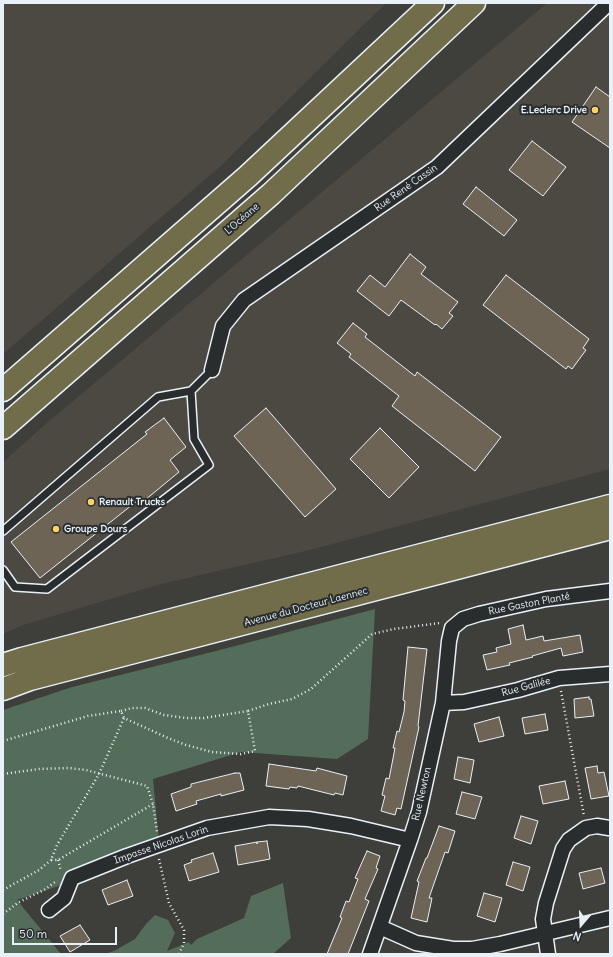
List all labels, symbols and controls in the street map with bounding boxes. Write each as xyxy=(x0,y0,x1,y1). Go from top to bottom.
place label: E.Leclerc Drive xyxy=(521,104,587,116)
marker: E.Leclerc Drive xyxy=(590,105,600,115)
street label: Rue René Cassin xyxy=(372,162,440,214)
street label: L’Océane xyxy=(222,201,262,237)
place label: Renault Trucks xyxy=(99,496,165,508)
marker: Renault Trucks xyxy=(86,497,96,507)
place label: Groupe Dours xyxy=(64,523,127,535)
marker: Groupe Dours xyxy=(51,524,61,534)
street label: Avenue du Docteur Laennec xyxy=(243,585,369,629)
street label: Rue Gaston Planté xyxy=(487,590,571,618)
street label: Rue Galilée xyxy=(500,675,552,699)
street label: Rue Newton xyxy=(410,766,434,822)
street label: Impasse Nicolas Lorin xyxy=(112,823,210,867)
north arrow xyxy=(561,905,601,945)
scale bar xyxy=(14,919,119,945)
text: 50 m xyxy=(19,926,47,941)
text: N xyxy=(571,928,583,944)

